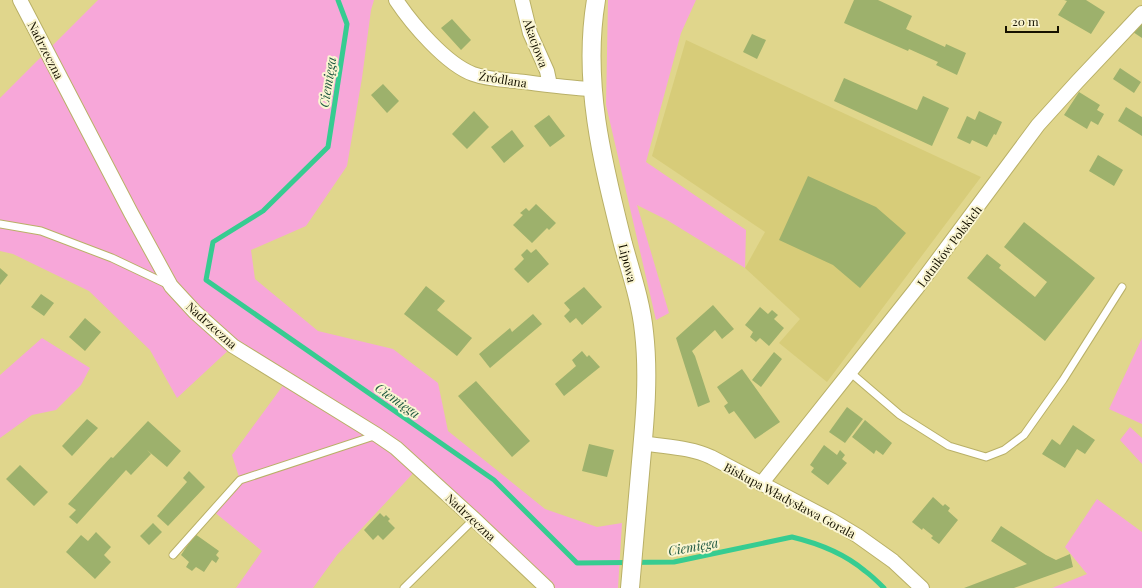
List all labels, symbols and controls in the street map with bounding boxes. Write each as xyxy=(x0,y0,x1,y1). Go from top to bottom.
scale bar xyxy=(1006,8,1058,34)
text: 20 m xyxy=(1012,13,1039,29)
street label: Akacjowa xyxy=(519,16,552,70)
street label: Nadrzeczna xyxy=(25,18,67,82)
water label: Ciemięga xyxy=(315,55,339,108)
street label: Źródlana xyxy=(478,67,528,91)
street label: Lotników Polskich xyxy=(913,202,985,290)
street label: Lipowa xyxy=(615,242,641,284)
street label: Nadrzeczna xyxy=(183,298,241,352)
water label: Ciemięga xyxy=(372,378,424,422)
street label: Biskupa Władysława Gorala xyxy=(721,458,859,542)
street label: Nadrzeczna xyxy=(443,490,499,544)
water label: Ciemięga xyxy=(666,533,720,559)

